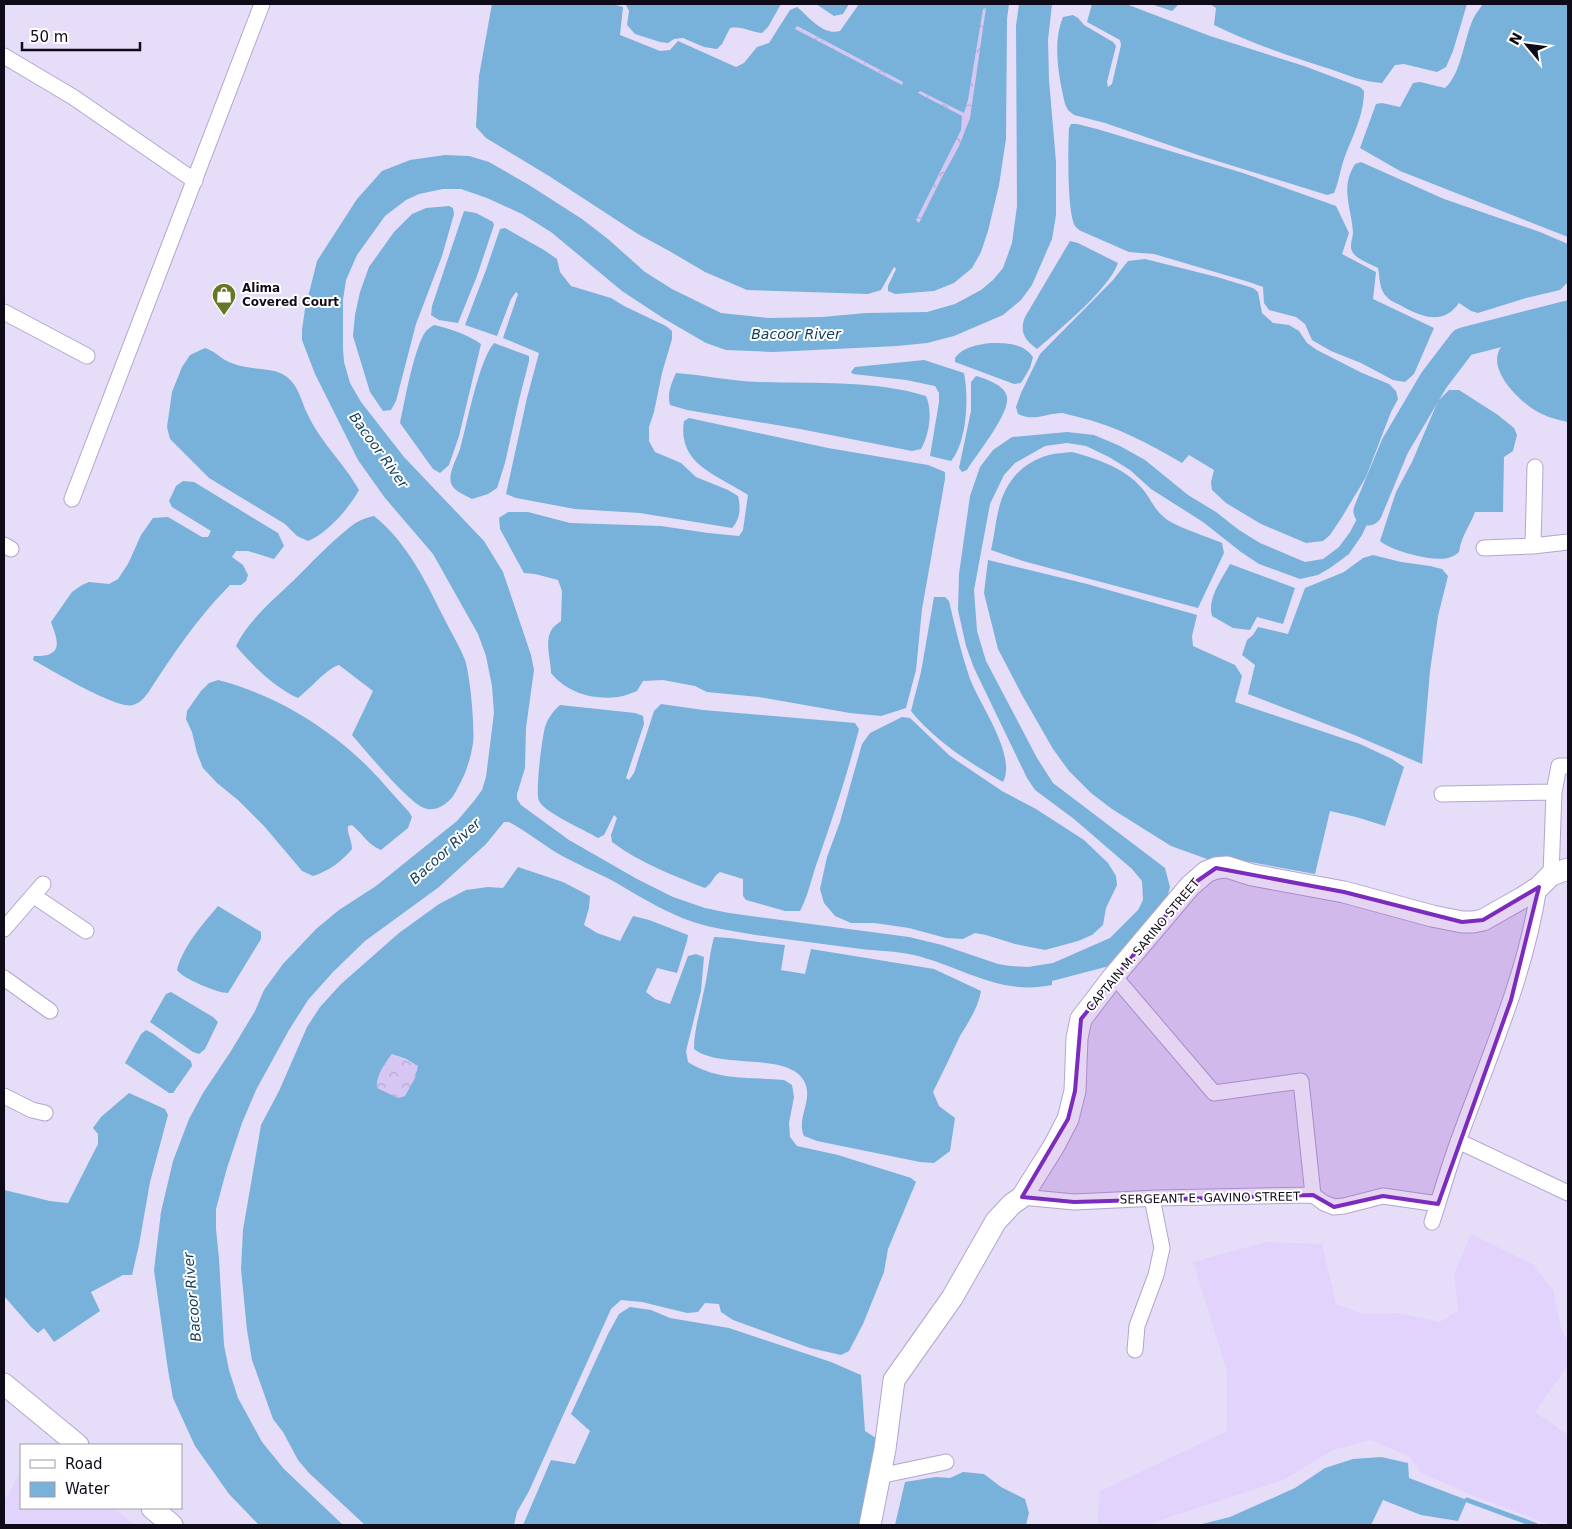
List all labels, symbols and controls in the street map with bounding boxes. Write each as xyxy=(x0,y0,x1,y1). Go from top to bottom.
scale bar xyxy=(22,20,140,52)
north arrow xyxy=(1502,20,1552,70)
text: 50 m xyxy=(30,28,68,46)
text: N xyxy=(1506,30,1525,48)
place label: Alima Covered Court xyxy=(242,281,339,309)
shop icon: Alima Covered Court xyxy=(211,282,237,316)
water label: Bacoor River xyxy=(751,326,842,342)
water label: Bacoor River xyxy=(346,409,413,492)
water label: Bacoor River xyxy=(406,814,485,887)
street label: CAPTAIN M. SARINO STREET xyxy=(1083,875,1203,1014)
street label: SERGEANT E. GAVINO STREET xyxy=(1120,1189,1301,1207)
water label: Bacoor River xyxy=(180,1250,204,1342)
legend xyxy=(20,1444,182,1509)
text: Road xyxy=(65,1455,103,1473)
text: Water xyxy=(65,1480,110,1498)

